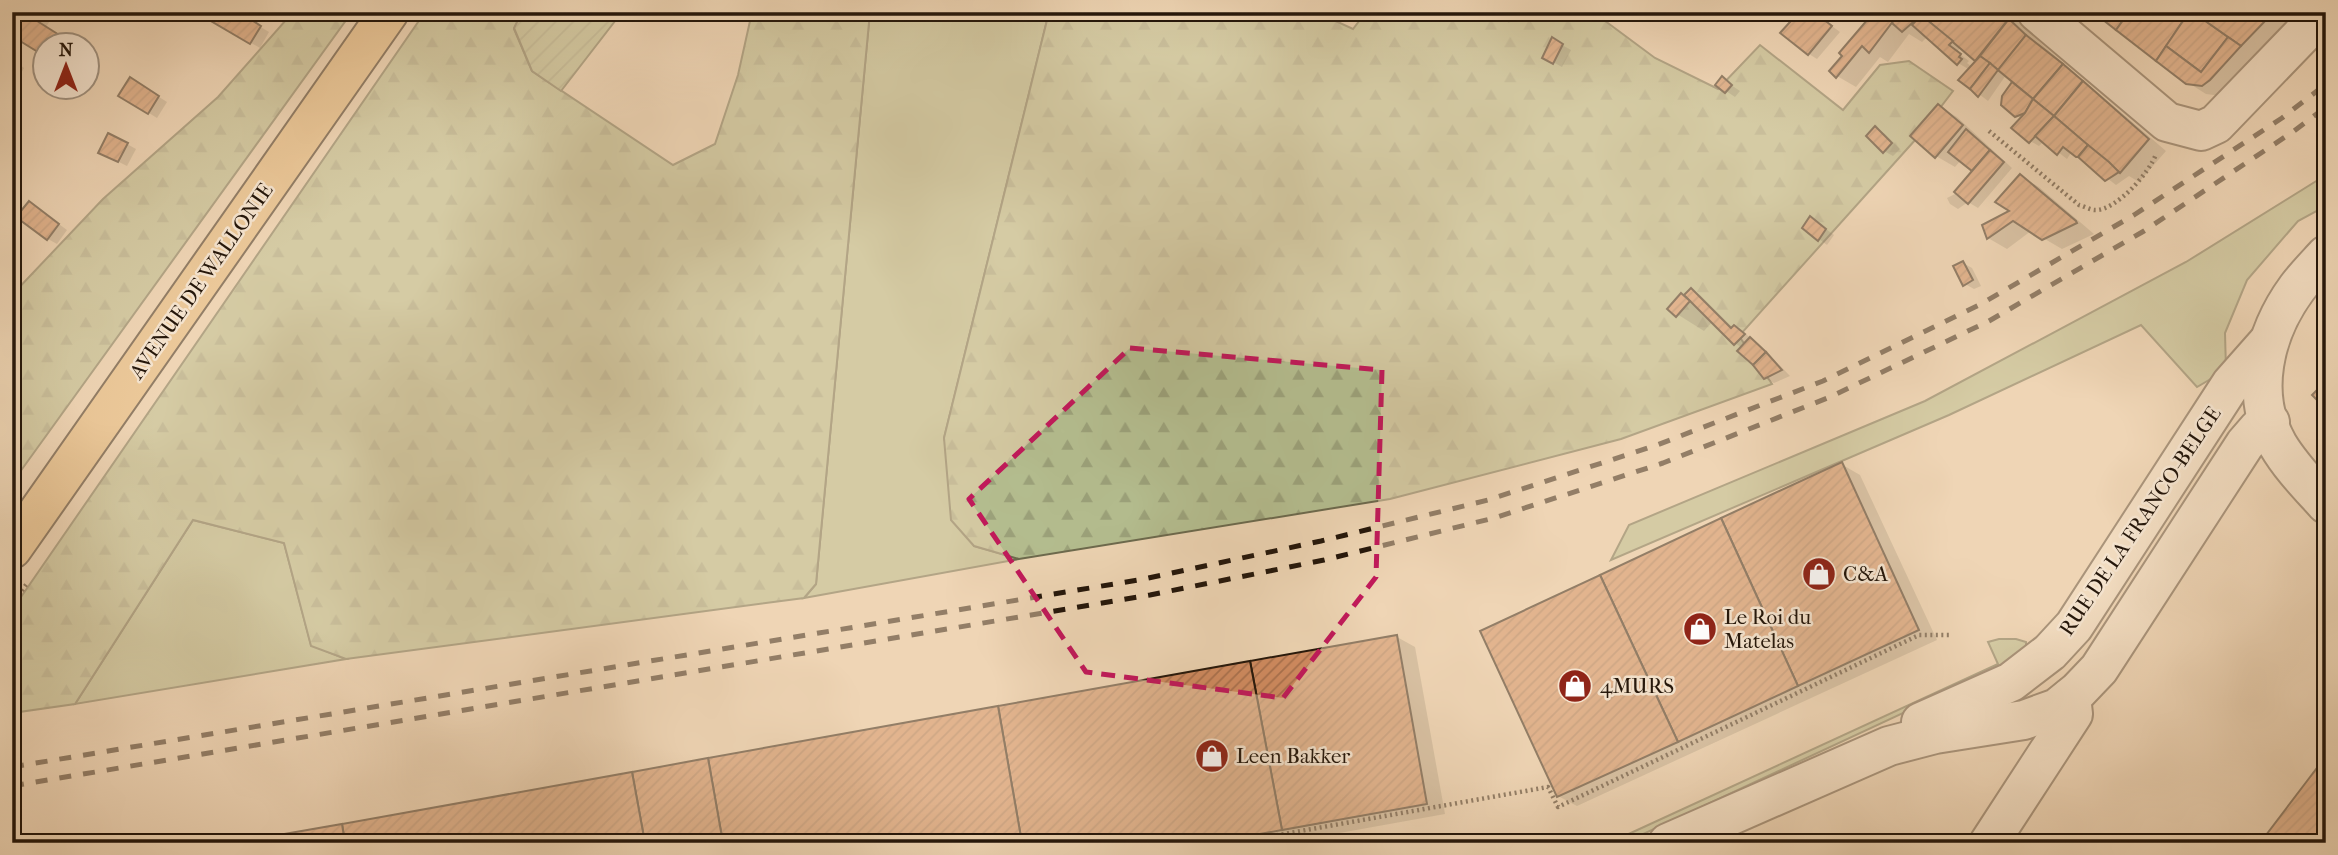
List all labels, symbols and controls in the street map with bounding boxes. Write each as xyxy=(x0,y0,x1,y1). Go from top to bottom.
north arrow xyxy=(32,32,102,102)
text: N xyxy=(59,39,74,61)
street label: AVENUE DE WALLONIE xyxy=(124,179,278,384)
street label: RUE DE LA FRANCO-BELGE xyxy=(2054,402,2226,640)
shop icon: C&A xyxy=(1800,555,1838,593)
place label: C&A xyxy=(1843,562,1888,586)
place label: Le Roi du Matelas xyxy=(1724,605,1811,653)
shop icon: Le Roi du Matelas xyxy=(1681,610,1719,648)
shop icon: 4MURS xyxy=(1556,667,1594,705)
place label: 4MURS xyxy=(1600,674,1674,698)
shop icon: Leen Bakker xyxy=(1193,737,1231,775)
place label: Leen Bakker xyxy=(1236,744,1350,768)

